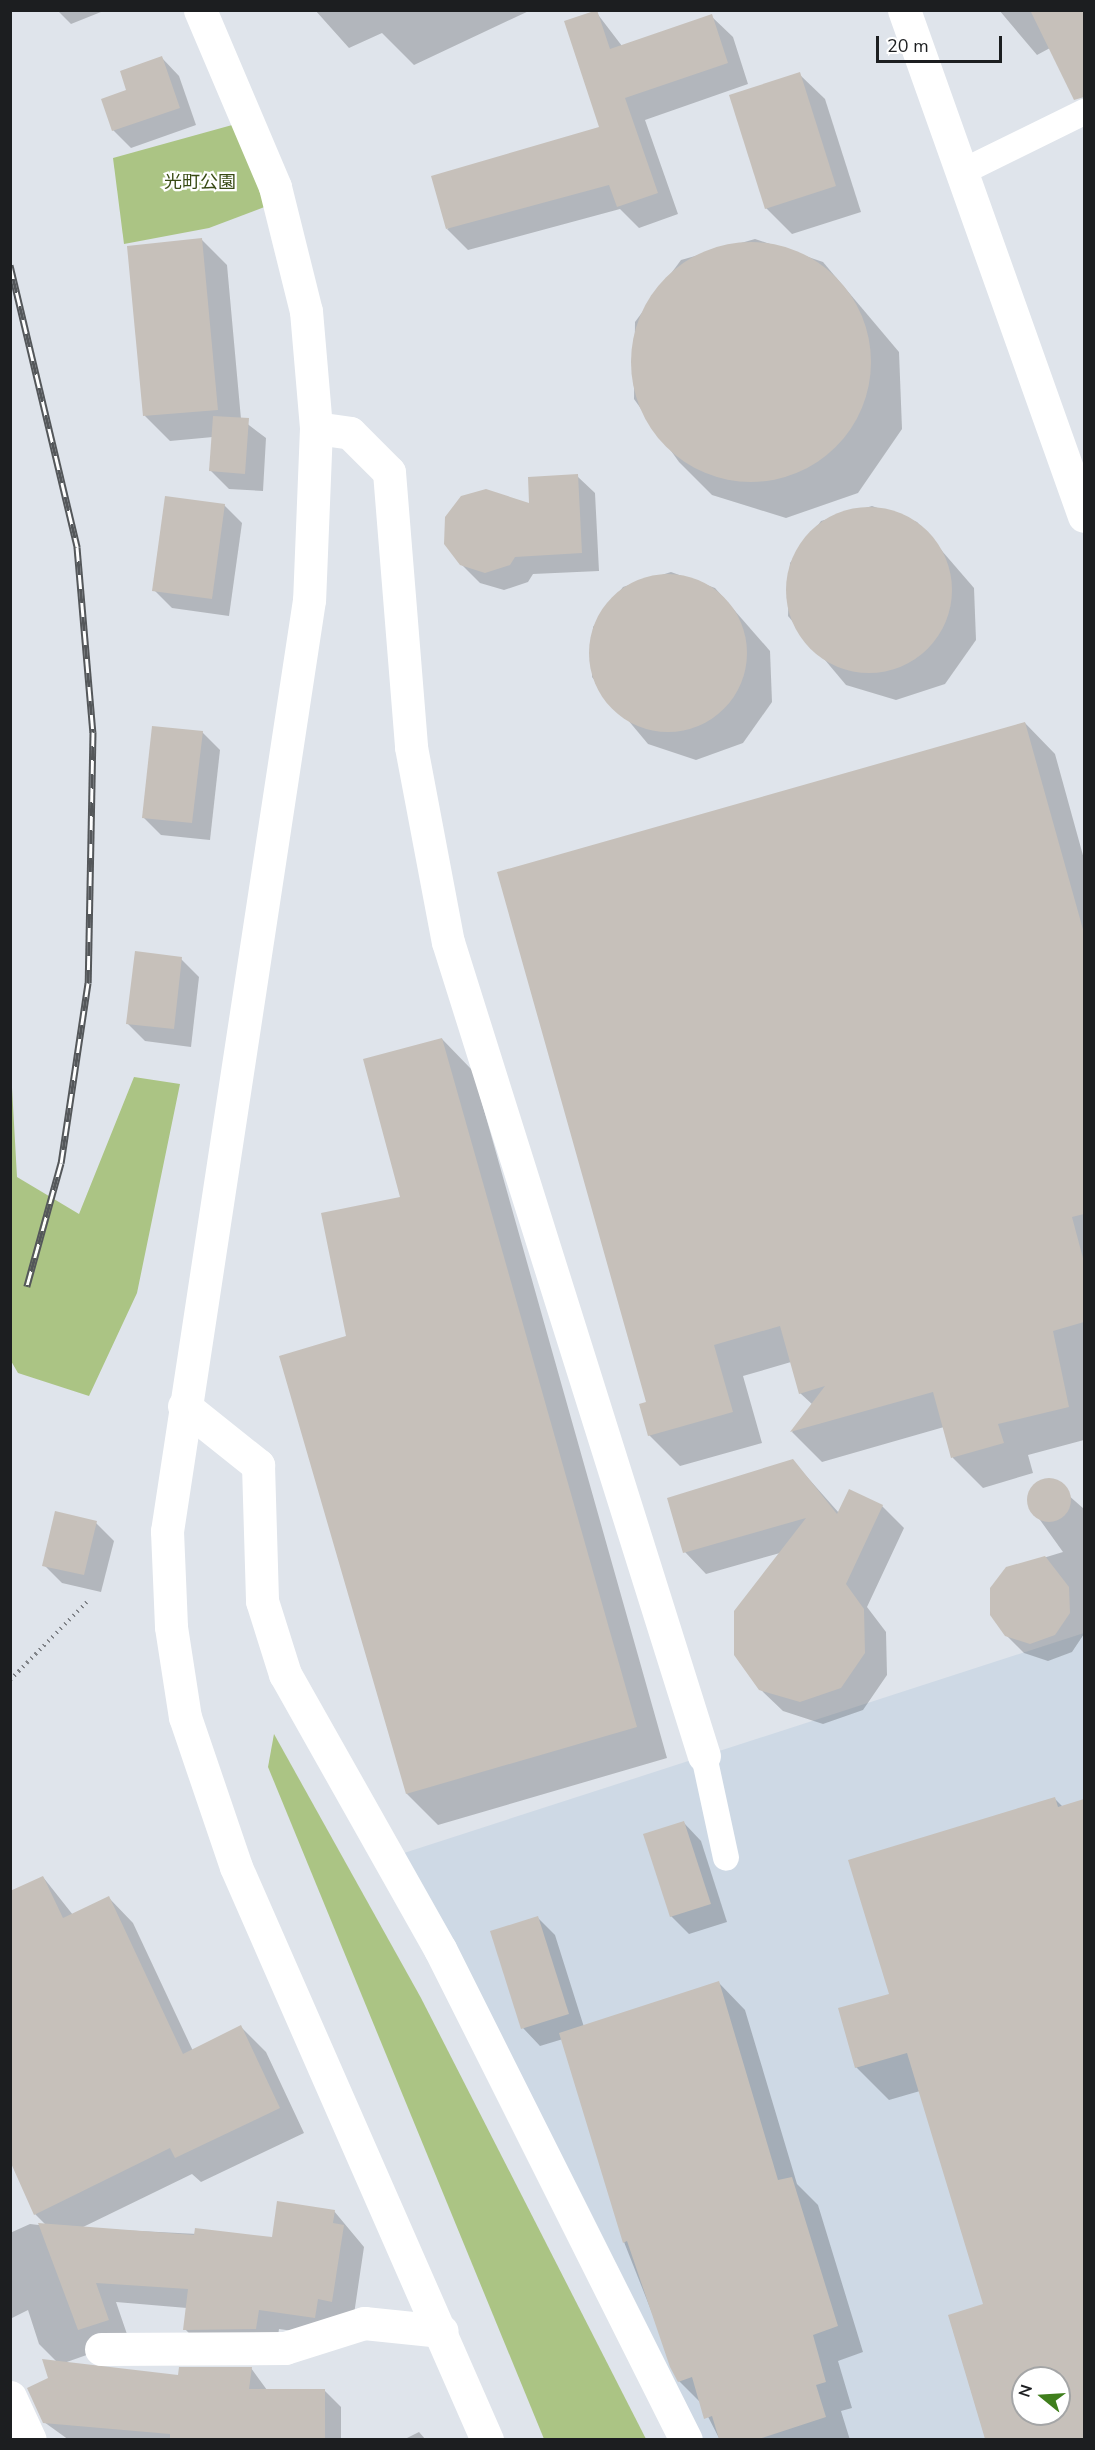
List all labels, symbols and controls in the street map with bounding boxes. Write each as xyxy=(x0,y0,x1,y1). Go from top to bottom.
scale bar xyxy=(879,24,1005,62)
text: 20 m xyxy=(887,34,929,58)
park label: 光町公園 xyxy=(164,171,236,193)
north arrow xyxy=(1011,2366,1071,2426)
text: N xyxy=(1013,2382,1038,2400)

